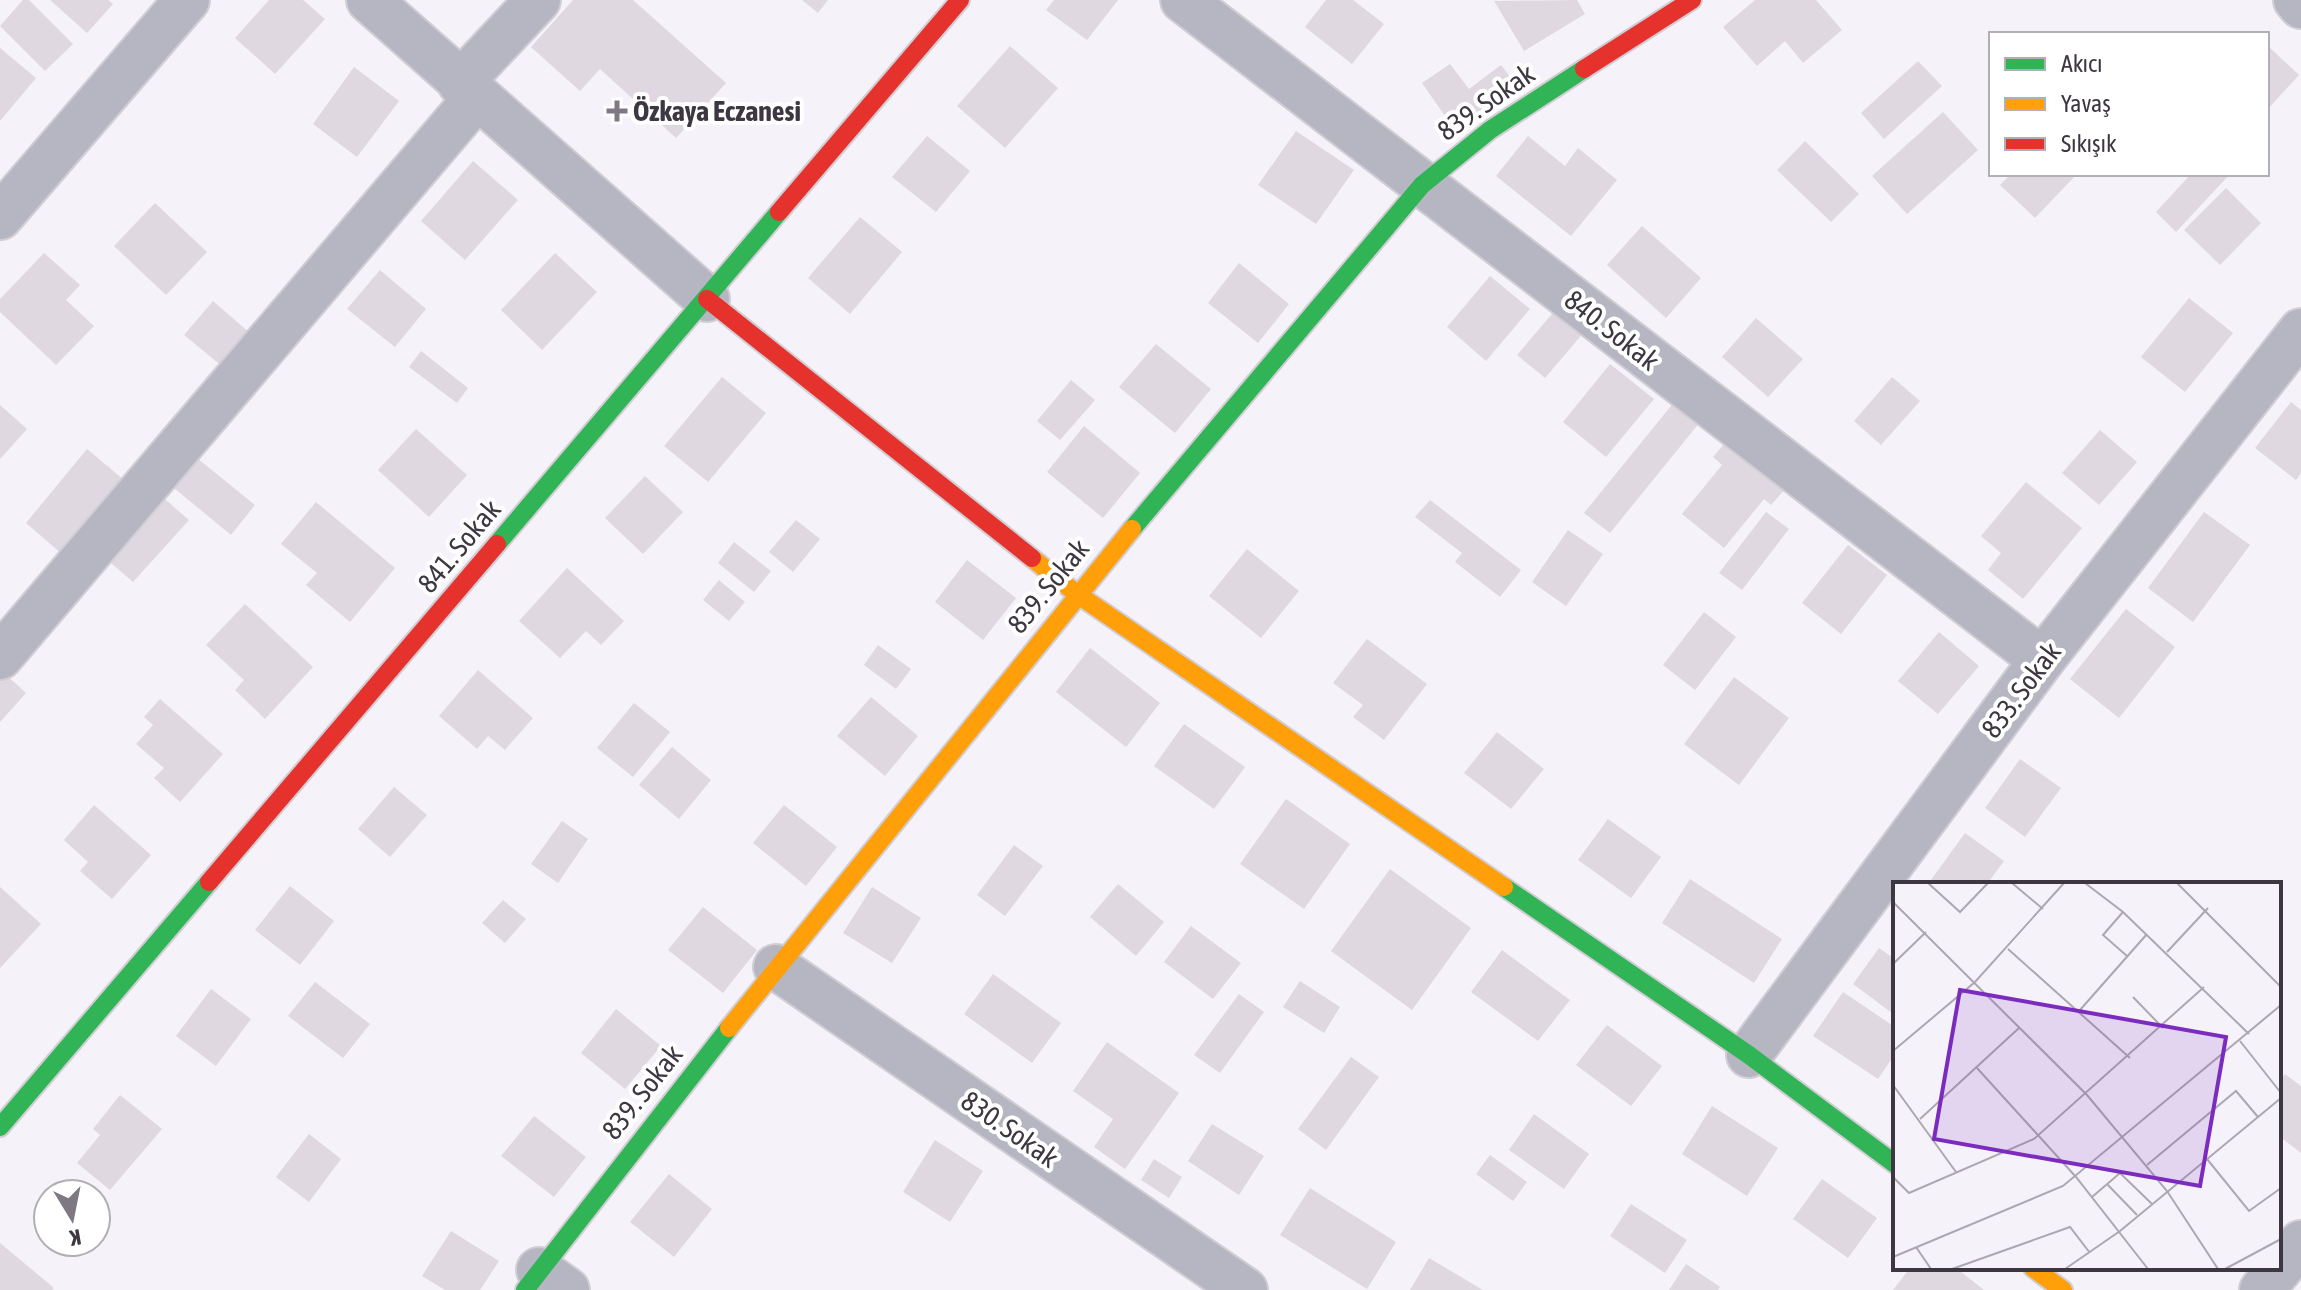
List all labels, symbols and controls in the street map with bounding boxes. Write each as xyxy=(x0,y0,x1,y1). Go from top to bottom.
legend xyxy=(1989,32,2269,176)
text: Akıcı xyxy=(2061,50,2103,77)
street label: 839. Sokak xyxy=(1431,57,1541,147)
text: Yavaş xyxy=(2061,90,2111,117)
place label: Özkaya Eczanesi xyxy=(633,95,801,127)
marker: Özkaya Eczanesi xyxy=(608,102,626,120)
text: Sıkışık xyxy=(2061,130,2117,157)
street label: 840. Sokak xyxy=(1558,283,1666,377)
street label: 841. Sokak xyxy=(411,493,507,599)
street label: 839. Sokak xyxy=(1001,533,1095,639)
street label: 833. Sokak xyxy=(1975,636,2067,744)
inset map xyxy=(1893,882,2281,1270)
street label: 839. Sokak xyxy=(595,1038,689,1146)
street label: 830. Sokak xyxy=(955,1084,1065,1174)
north arrow xyxy=(32,1178,112,1258)
text: K xyxy=(68,1224,83,1251)

